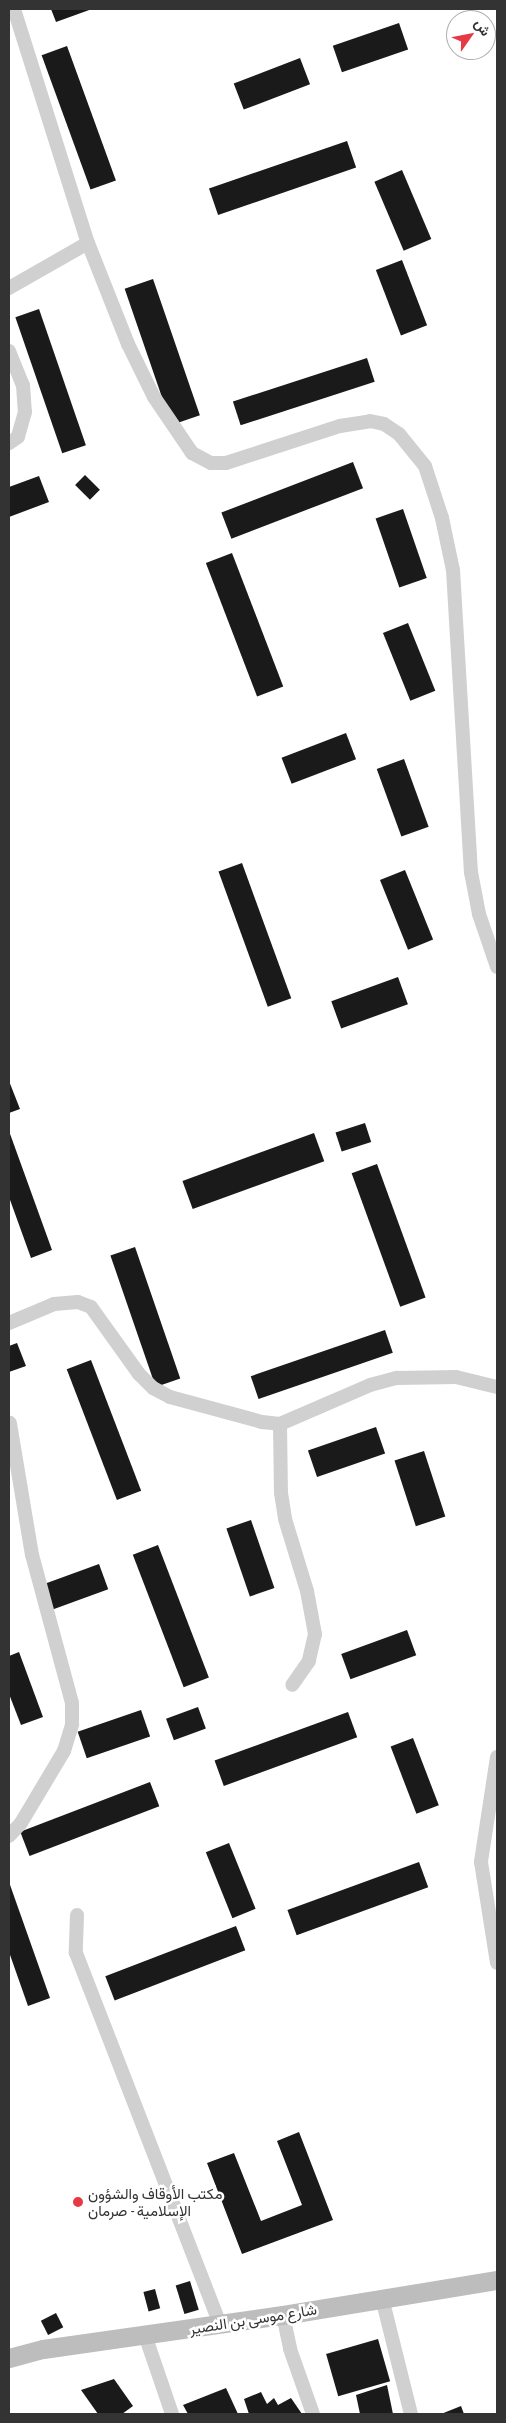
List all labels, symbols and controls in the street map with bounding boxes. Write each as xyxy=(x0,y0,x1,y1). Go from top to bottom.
north arrow xyxy=(446,10,496,60)
text: ش xyxy=(471,15,495,39)
place label: مكتب الأوقاف والشؤون الإسلامية - صرمان xyxy=(88,2184,222,2219)
marker: مكتب الأوقاف والشؤون الإسلامية - صرمان xyxy=(72,2196,84,2208)
street label: شارع موسى بن النصير xyxy=(188,2300,318,2338)

